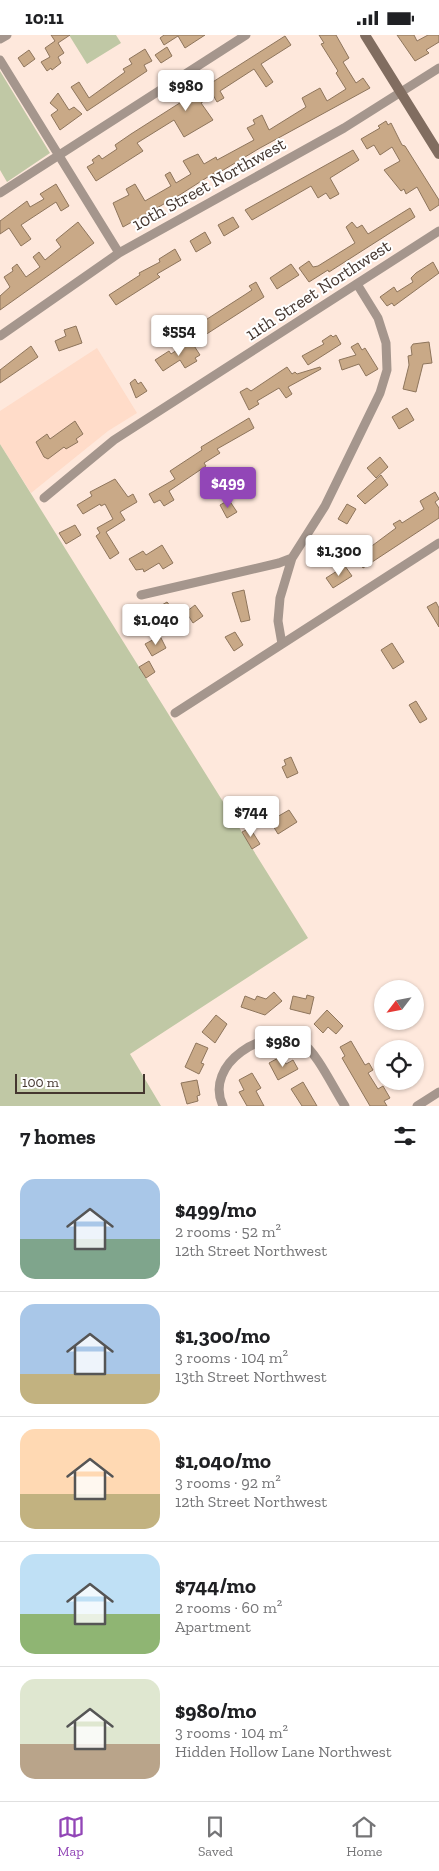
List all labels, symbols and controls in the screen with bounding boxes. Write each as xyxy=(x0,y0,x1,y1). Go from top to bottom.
text: 10:11 xyxy=(25,6,64,29)
pin: $980 xyxy=(156,69,216,112)
text: $980 xyxy=(169,76,203,95)
street label: 10th Street Northwest xyxy=(128,132,290,235)
street label: 11th Street Northwest xyxy=(241,235,395,345)
pin: $554 xyxy=(149,315,209,357)
text: $554 xyxy=(162,321,196,340)
pin: $499 xyxy=(198,467,258,509)
text: $499 xyxy=(211,473,245,492)
pin: $1,300 xyxy=(298,535,380,577)
text: $1,300 xyxy=(317,541,361,560)
pin: $1,040 xyxy=(115,603,197,646)
text: $1,040 xyxy=(133,610,179,629)
pin: $744 xyxy=(221,795,281,838)
text: $744 xyxy=(234,802,268,821)
north arrow xyxy=(374,980,424,1030)
map controls xyxy=(374,980,424,1090)
pin: $980 xyxy=(253,1025,313,1068)
text: $980 xyxy=(266,1032,300,1051)
button: locate xyxy=(374,1040,424,1090)
scale bar xyxy=(15,1071,145,1094)
text: 100 m xyxy=(22,1074,59,1091)
icon: filters xyxy=(391,1122,419,1150)
text: 7 homes xyxy=(20,1124,96,1149)
text: $499/mo xyxy=(175,1197,256,1222)
icon: home xyxy=(60,1199,120,1259)
text: 2 rooms · 52 m² xyxy=(175,1222,281,1241)
text: 12th Street Northwest xyxy=(175,1241,327,1260)
text: $1,300/mo xyxy=(175,1323,270,1348)
icon: home xyxy=(60,1324,120,1384)
text: 3 rooms · 104 m² xyxy=(175,1348,288,1367)
text: 13th Street Northwest xyxy=(175,1367,327,1386)
text: $1,040/mo xyxy=(175,1448,271,1473)
icon: home xyxy=(60,1449,120,1509)
text: 3 rooms · 92 m² xyxy=(175,1473,281,1492)
text: 12th Street Northwest xyxy=(175,1492,327,1511)
text: $744/mo xyxy=(175,1573,256,1598)
icon: home xyxy=(60,1574,120,1634)
text: 2 rooms · 60 m² xyxy=(175,1598,282,1617)
text: Apartment xyxy=(175,1617,251,1636)
text: $980/mo xyxy=(175,1698,256,1723)
icon: home xyxy=(60,1699,120,1759)
text: 3 rooms · 104 m² xyxy=(175,1723,288,1742)
text: Hidden Hollow Lane Northwest xyxy=(175,1742,392,1761)
tab: Map xyxy=(57,1813,85,1860)
tab: Saved xyxy=(198,1813,233,1860)
tab: Home xyxy=(346,1813,382,1860)

